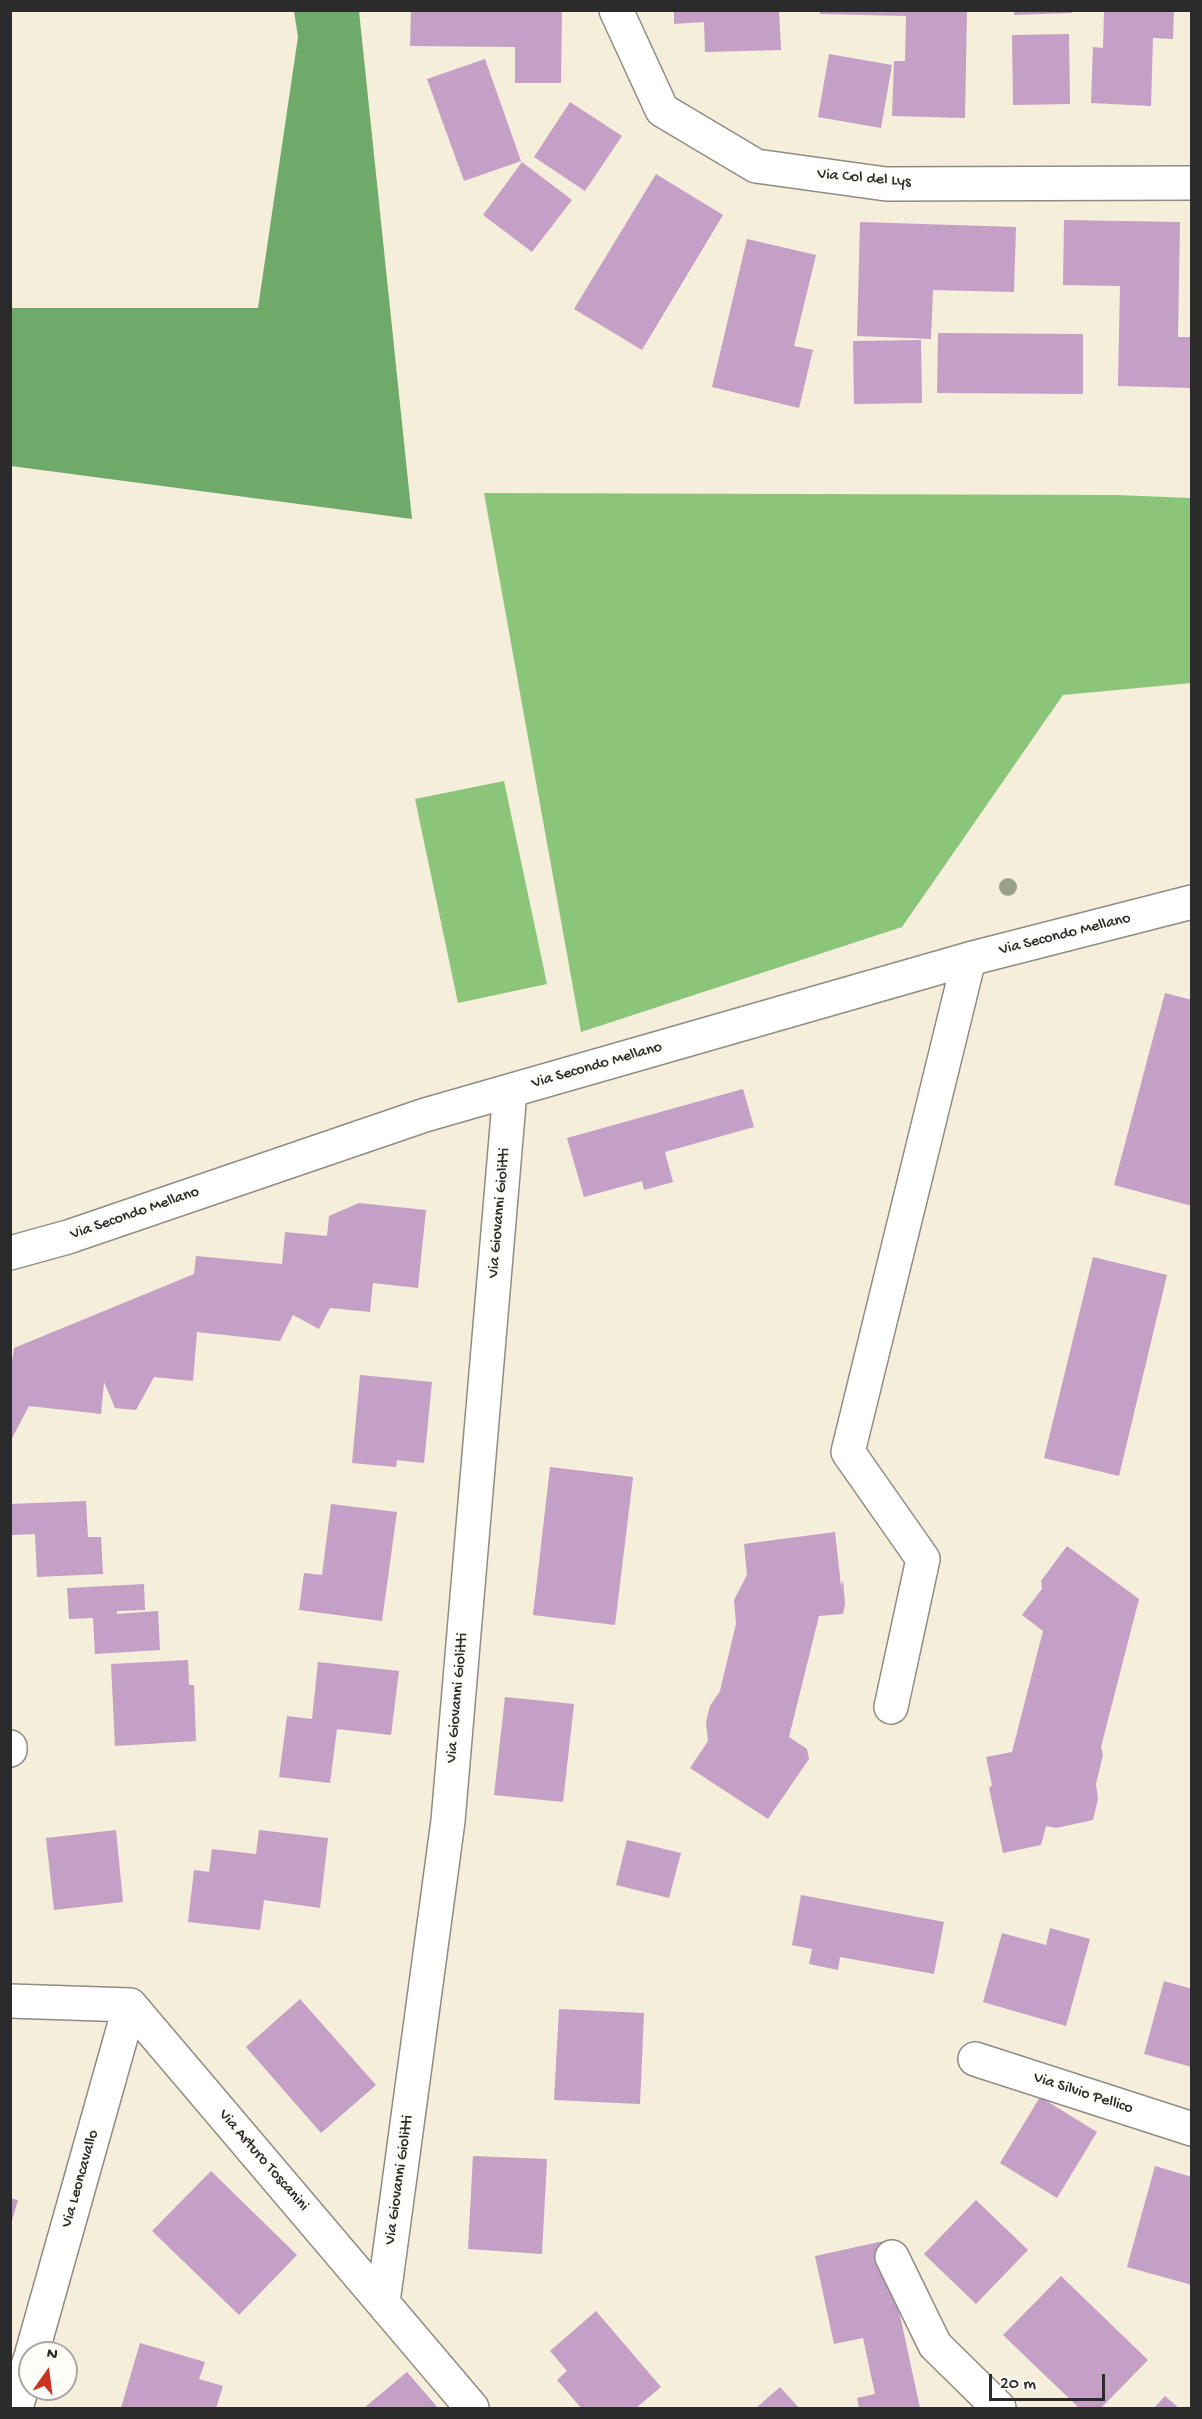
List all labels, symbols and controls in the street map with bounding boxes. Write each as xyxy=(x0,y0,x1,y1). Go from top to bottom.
street label: Via Col del Lys xyxy=(816,165,912,193)
street label: Via Secondo Mellano xyxy=(997,909,1133,961)
street label: Via Secondo Mellano xyxy=(530,1038,664,1094)
street label: Via Giovanni Giolitti xyxy=(485,1147,515,1279)
street label: Via Secondo Mellano xyxy=(68,1183,202,1245)
street label: Via Giovanni Giolitti xyxy=(443,1632,473,1764)
street label: Via Silvio Pellico xyxy=(1031,2069,1135,2119)
street label: Via Arturo Toscanini xyxy=(214,2106,312,2216)
street label: Via Giovanni Giolitti xyxy=(381,2114,419,2246)
street label: Via Leoncavallo xyxy=(58,2128,104,2230)
north arrow xyxy=(18,2341,78,2401)
text: N xyxy=(45,2345,59,2365)
scale bar xyxy=(992,2362,1108,2400)
text: 20 m xyxy=(1000,2374,1036,2395)

